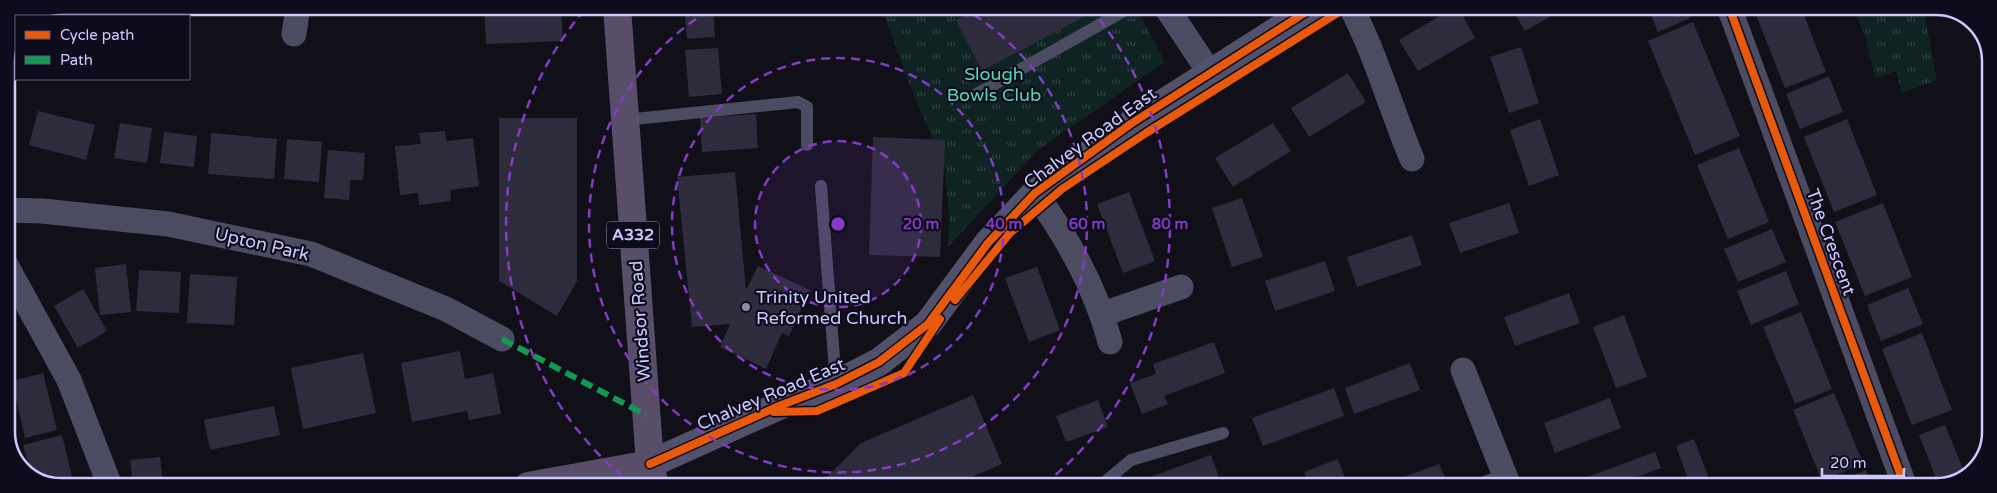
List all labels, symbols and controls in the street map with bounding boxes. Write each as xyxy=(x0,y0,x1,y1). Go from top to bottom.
legend xyxy=(15,15,190,80)
text: Cycle path xyxy=(60,26,134,44)
text: Path xyxy=(60,51,93,69)
park label: Slough Bowls Club xyxy=(947,63,1041,106)
street label: Chalvey Road East xyxy=(1019,82,1161,194)
street label: The Crescent xyxy=(1802,186,1861,298)
centre of rings xyxy=(829,215,847,233)
text: 20 m xyxy=(903,215,939,233)
text: 40 m xyxy=(986,215,1022,233)
text: 60 m xyxy=(1069,215,1105,233)
text: 80 m xyxy=(1152,215,1188,233)
street label: Upton Park xyxy=(213,222,312,266)
road number: A332 xyxy=(607,222,659,248)
street label: Windsor Road xyxy=(625,260,655,382)
place label: Trinity United Reformed Church xyxy=(756,286,908,329)
marker: Trinity United Reformed Church xyxy=(740,301,752,313)
street label: Chalvey Road East xyxy=(694,353,848,435)
scale bar xyxy=(1822,446,1904,478)
text: 20 m xyxy=(1830,454,1867,472)

